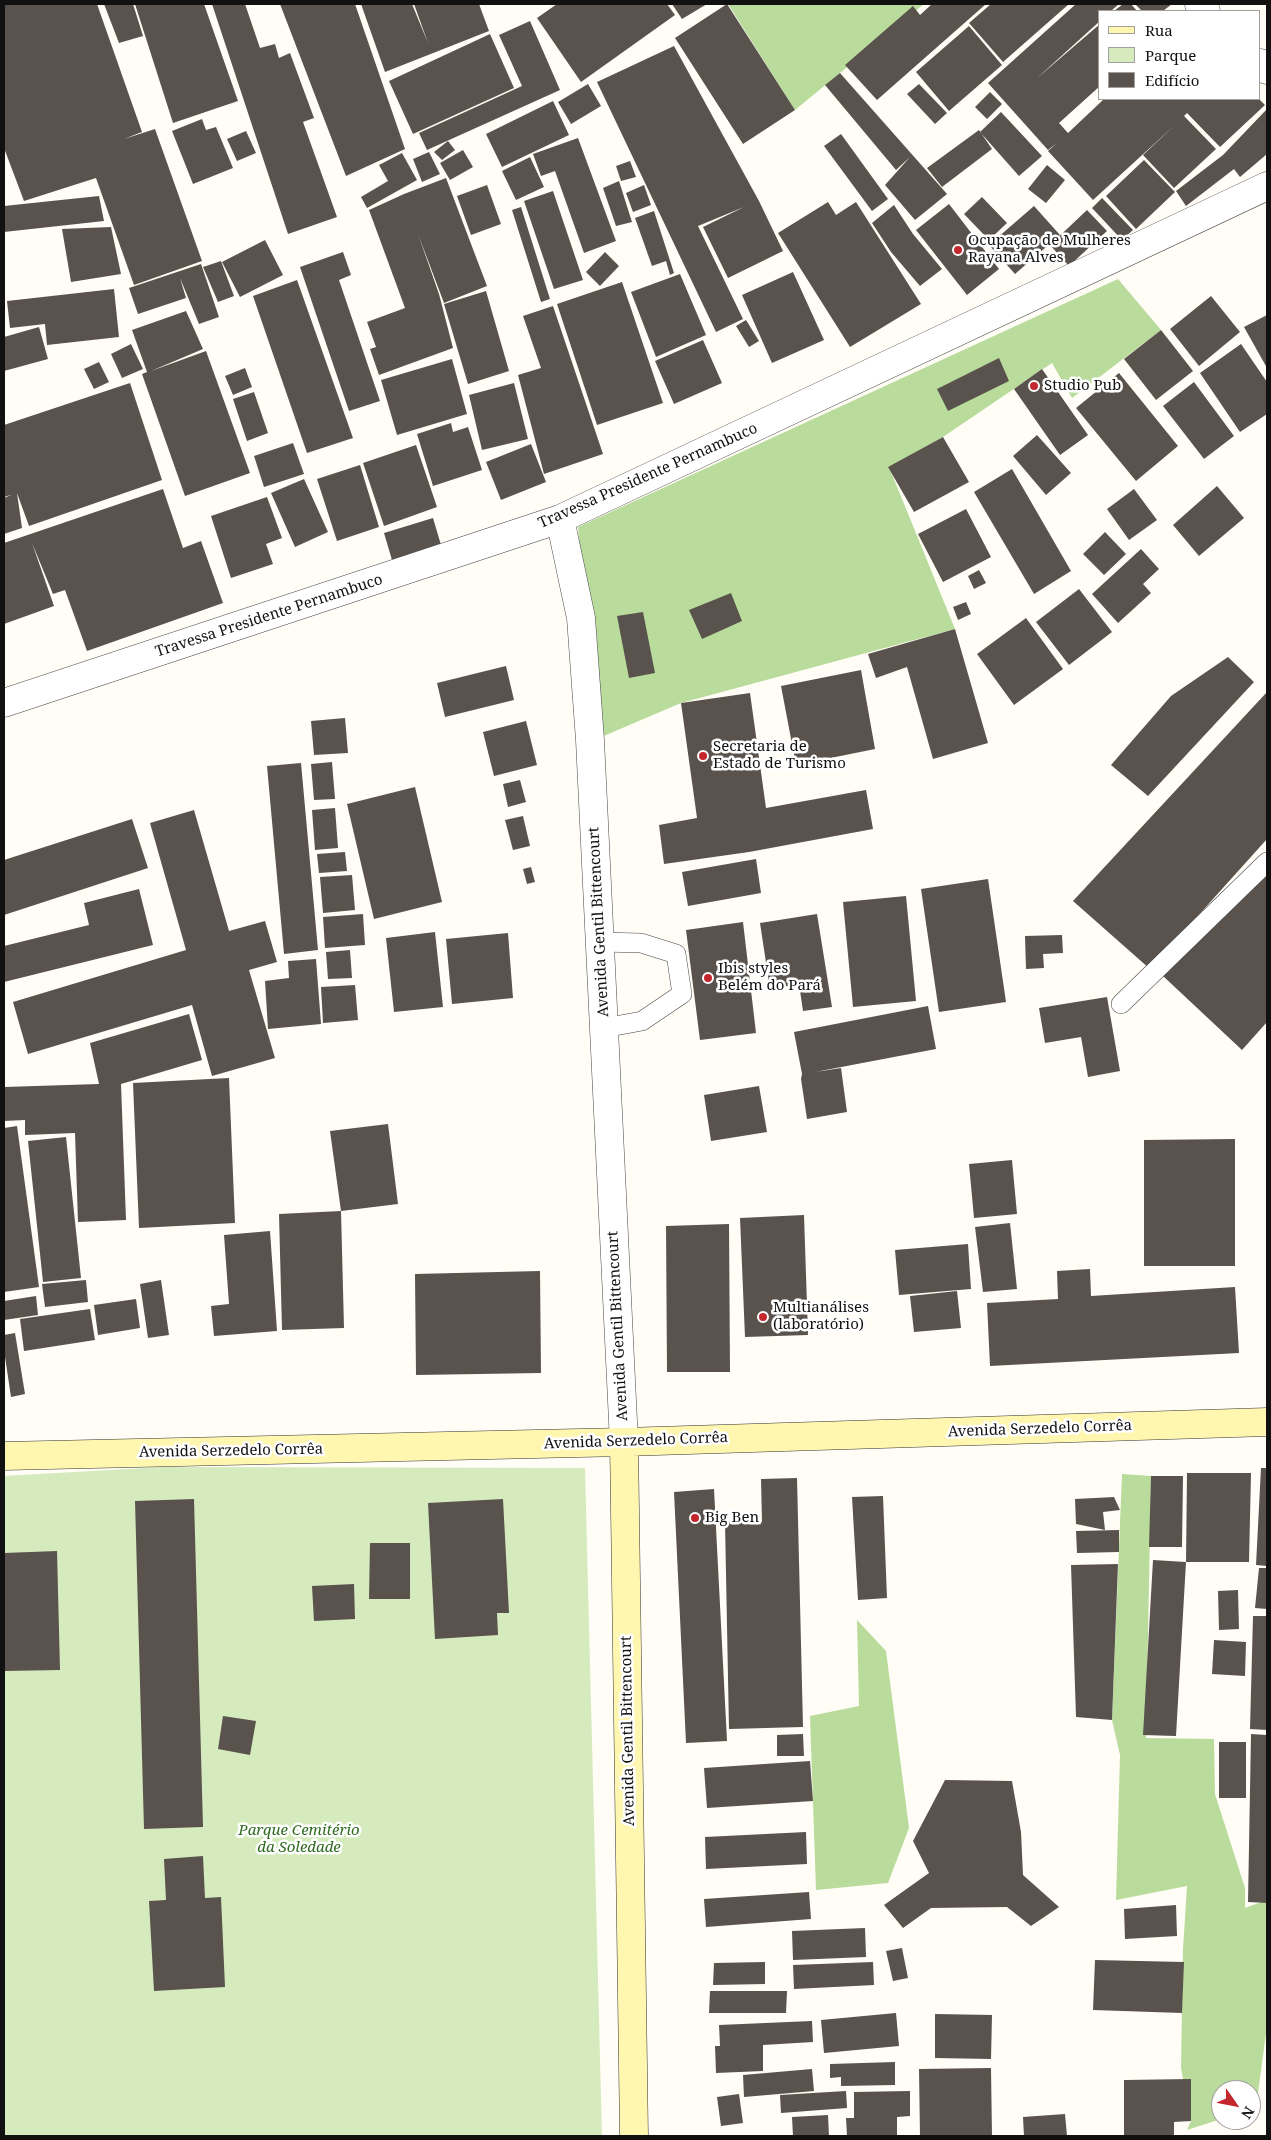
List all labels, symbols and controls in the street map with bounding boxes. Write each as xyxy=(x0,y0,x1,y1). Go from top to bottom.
legend xyxy=(1098,10,1261,100)
text: Rua xyxy=(1145,20,1173,40)
text: Parque xyxy=(1145,45,1196,65)
text: Edifício xyxy=(1145,70,1200,90)
place label: Ocupação de Mulheres Rayana Alves xyxy=(968,232,1131,267)
marker: Ocupação de Mulheres Rayana Alves xyxy=(952,244,964,256)
place label: Studio Pub xyxy=(1044,377,1121,395)
marker: Studio Pub xyxy=(1028,380,1040,392)
street label: Travessa Presidente Pernambuco xyxy=(536,419,760,533)
street label: Travessa Presidente Pernambuco xyxy=(153,571,385,661)
place label: Secretaria de Estado de Turismo xyxy=(713,738,846,773)
marker: Secretaria de Estado de Turismo xyxy=(697,750,709,762)
street label: Avenida Gentil Bittencourt xyxy=(585,827,613,1017)
place label: Ibis styles Belém do Pará xyxy=(718,960,821,995)
marker: Ibis styles Belém do Pará xyxy=(702,972,714,984)
street label: Avenida Gentil Bittencourt xyxy=(604,1231,632,1421)
place label: Multianálises (laboratório) xyxy=(773,1299,869,1334)
marker: Multianálises (laboratório) xyxy=(757,1311,769,1323)
street label: Avenida Serzedelo Corrêa xyxy=(948,1417,1132,1441)
street label: Avenida Serzedelo Corrêa xyxy=(544,1429,728,1453)
street label: Avenida Serzedelo Corrêa xyxy=(139,1440,323,1462)
place label: Big Ben xyxy=(705,1509,759,1527)
marker: Big Ben xyxy=(689,1512,701,1524)
street label: Avenida Gentil Bittencourt xyxy=(617,1636,639,1826)
park label: Parque Cemitério da Soledade xyxy=(238,1822,360,1857)
north arrow xyxy=(1211,2080,1261,2130)
text: N xyxy=(1237,2103,1259,2123)

